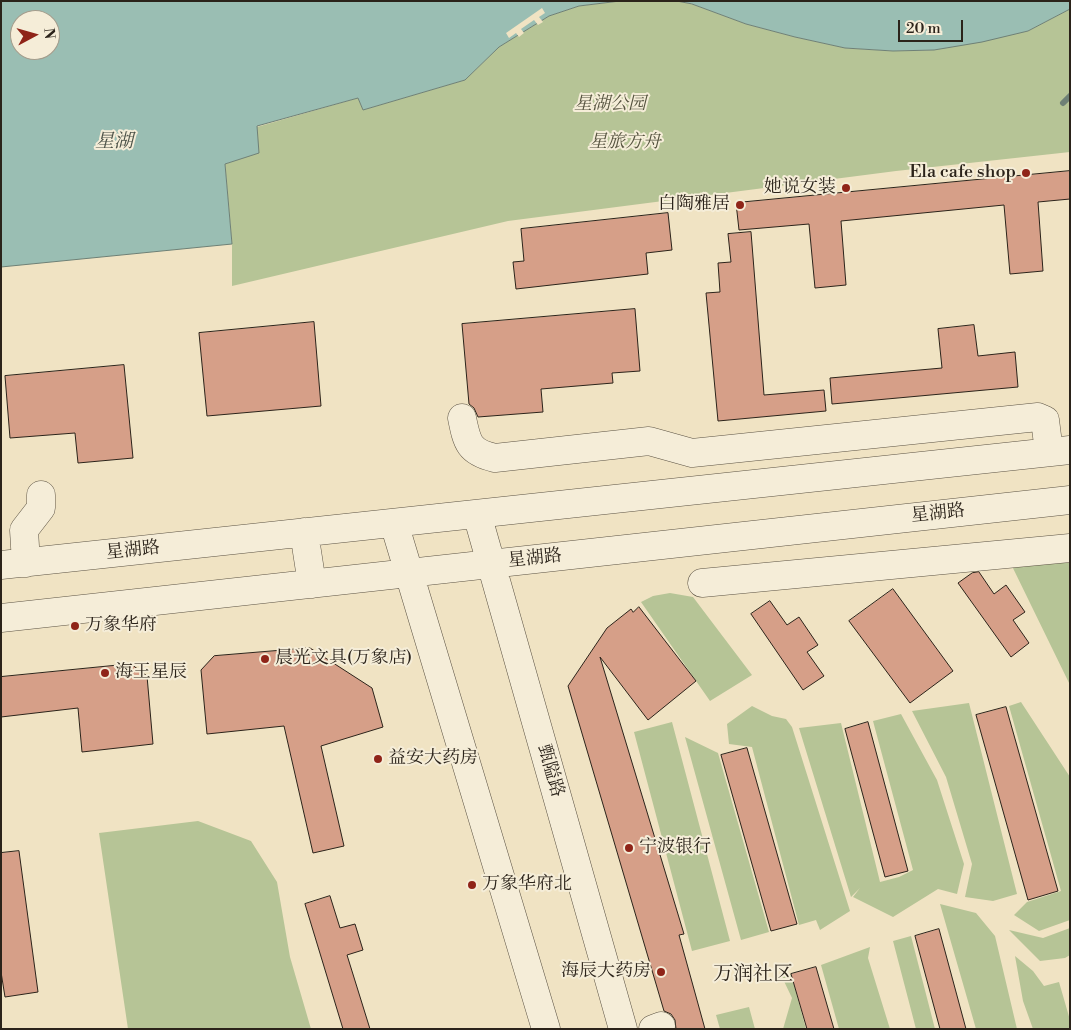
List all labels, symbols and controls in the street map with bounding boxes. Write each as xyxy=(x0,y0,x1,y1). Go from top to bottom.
north arrow xyxy=(10,10,60,60)
scale bar xyxy=(901,10,966,42)
text: 20 m xyxy=(906,19,941,38)
text: N xyxy=(39,27,58,40)
park label: 星湖公园 xyxy=(574,94,646,116)
water label: 星湖 xyxy=(95,131,133,153)
park label: 星旅方舟 xyxy=(589,132,661,154)
place label: Ela cafe shop xyxy=(909,162,1016,184)
marker: Ela cafe shop xyxy=(1020,167,1032,179)
place label: 她说女装 xyxy=(764,177,836,199)
marker: 她说女装 xyxy=(840,182,852,194)
place label: 白陶雅居 xyxy=(658,194,730,216)
marker: 白陶雅居 xyxy=(734,199,746,211)
street label: 星湖路 xyxy=(910,500,966,528)
street label: 星湖路 xyxy=(105,537,161,565)
street label: 星湖路 xyxy=(507,545,563,573)
place label: 万象华府 xyxy=(85,615,157,637)
marker: 万象华府 xyxy=(69,620,81,632)
place label: 晨光文具(万象店) xyxy=(275,648,412,670)
marker: 晨光文具(万象店) xyxy=(259,653,271,665)
place label: 海王星辰 xyxy=(115,662,187,684)
marker: 海王星辰 xyxy=(99,667,111,679)
street label: 甄隘路 xyxy=(532,742,568,800)
place label: 益安大药房 xyxy=(388,748,478,770)
marker: 益安大药房 xyxy=(372,753,384,765)
place label: 宁波银行 xyxy=(639,837,711,859)
marker: 宁波银行 xyxy=(623,842,635,854)
place label: 万象华府北 xyxy=(482,874,572,896)
marker: 万象华府北 xyxy=(466,879,478,891)
place label: 海辰大药房 xyxy=(561,961,651,983)
district label: 万润社区 xyxy=(713,963,793,987)
marker: 海辰大药房 xyxy=(655,966,667,978)

